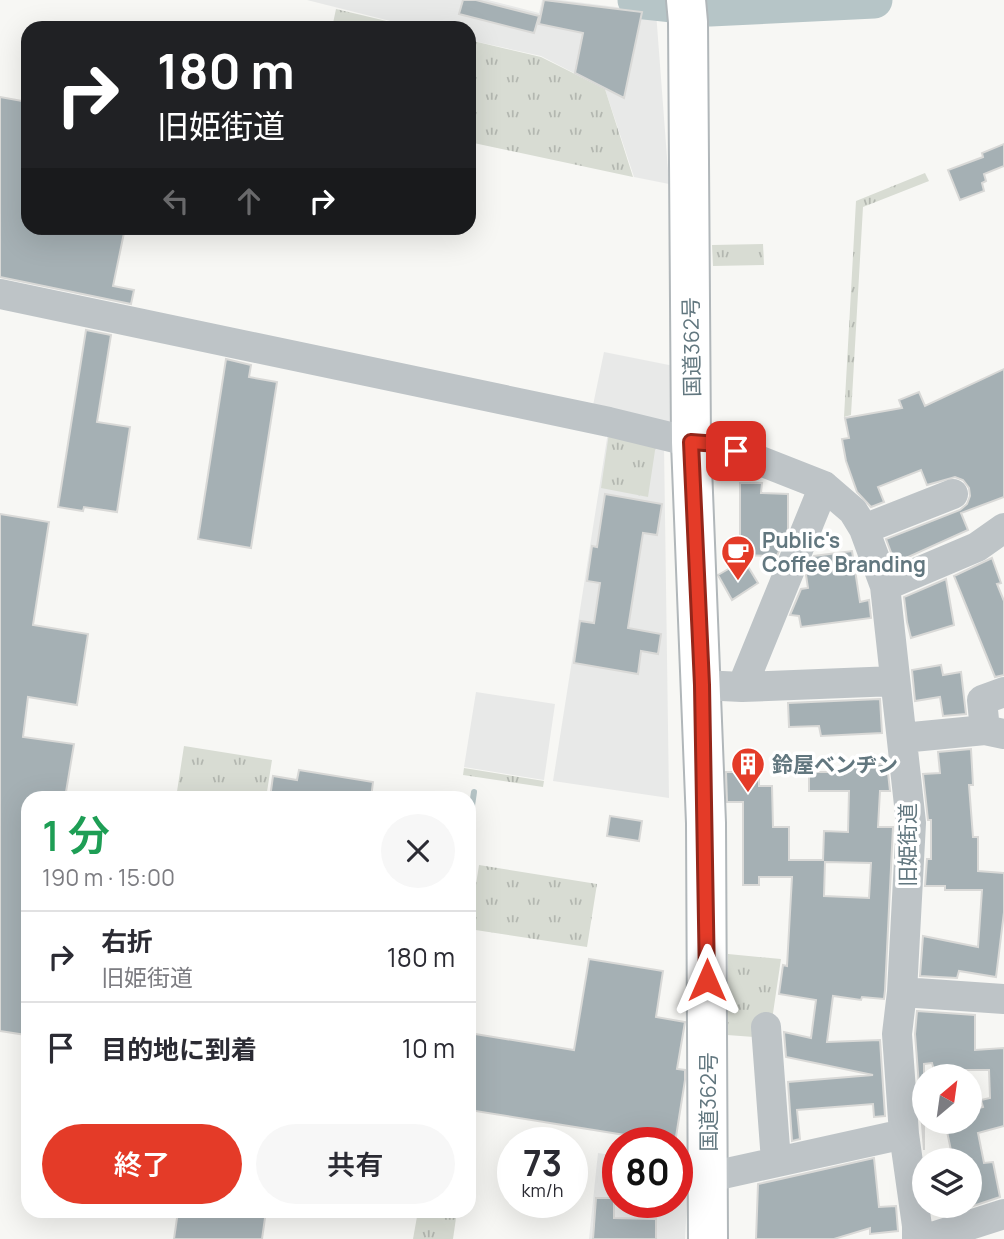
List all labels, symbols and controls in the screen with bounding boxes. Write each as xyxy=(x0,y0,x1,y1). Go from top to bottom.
text: 180 m xyxy=(157,37,295,104)
icon: right xyxy=(42,49,133,140)
text: 旧姫街道 xyxy=(157,104,285,148)
icon: left xyxy=(157,182,195,220)
icon: ahead xyxy=(230,182,268,220)
icon: right xyxy=(303,182,341,220)
street label: 国道362号 xyxy=(676,297,706,397)
pin xyxy=(706,421,766,481)
icon: arrive xyxy=(717,432,755,470)
place label: Public's Coffee Branding xyxy=(762,526,926,578)
cafe icon: Public's Coffee Branding xyxy=(719,533,757,582)
building icon: 鈴屋ベンヂン xyxy=(729,745,767,794)
place label: 鈴屋ベンヂン xyxy=(772,750,898,778)
street label: 旧姫街道 xyxy=(893,803,921,887)
text: 1 分 xyxy=(42,806,110,864)
button: close xyxy=(381,814,455,888)
text: 190 m · 15:00 xyxy=(42,861,175,893)
text: 右折 xyxy=(101,923,153,959)
icon: right xyxy=(42,938,80,976)
text: 180 m xyxy=(387,939,455,975)
position arrow xyxy=(670,943,744,1017)
text: 旧姫街道 xyxy=(101,961,193,993)
icon: arrive xyxy=(42,1029,80,1067)
text: 10 m xyxy=(402,1030,455,1066)
text: 目的地に到着 xyxy=(101,1031,257,1067)
street label: 国道362号 xyxy=(694,1052,722,1152)
north arrow xyxy=(912,1064,982,1134)
map controls xyxy=(912,1064,982,1218)
button: 終了 xyxy=(42,1124,242,1204)
button: 共有 xyxy=(256,1124,455,1204)
speed limit sign: 80 xyxy=(602,1127,693,1218)
text: 73 xyxy=(523,1139,562,1187)
button: layers xyxy=(912,1148,982,1218)
text: km/h xyxy=(522,1178,563,1202)

